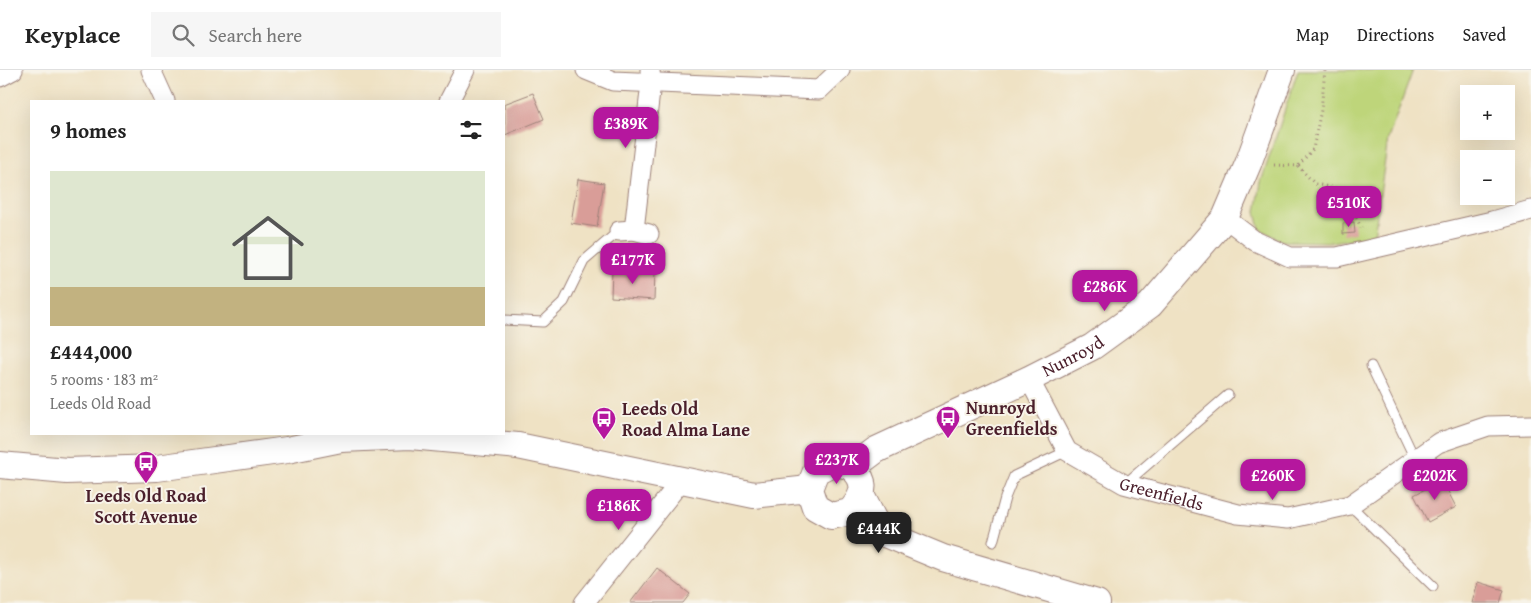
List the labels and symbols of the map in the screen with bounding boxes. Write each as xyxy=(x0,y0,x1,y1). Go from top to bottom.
pin: £389K xyxy=(591,106,661,149)
pin: £510K xyxy=(1314,186,1384,228)
pin: £177K xyxy=(598,242,668,285)
pin: £286K xyxy=(1070,270,1140,312)
street label: Nunroyd xyxy=(1037,328,1110,383)
place label: Nunroyd Greenfields xyxy=(966,394,1058,442)
place label: Leeds Old Road Alma Lane xyxy=(622,395,750,443)
bus stop icon: Nunroyd Greenfields xyxy=(935,405,961,439)
bus stop icon: Leeds Old Road Alma Lane xyxy=(591,406,617,440)
pin: £237K xyxy=(802,442,872,485)
bus stop icon: Leeds Old Road Scott Avenue xyxy=(133,450,159,484)
pin: £260K xyxy=(1238,458,1308,501)
pin: £202K xyxy=(1400,458,1470,501)
street label: Greenfields xyxy=(1117,469,1207,517)
place label: Leeds Old Road Scott Avenue xyxy=(86,482,207,530)
pin: £186K xyxy=(584,488,654,531)
pin: £444K xyxy=(844,512,914,554)

